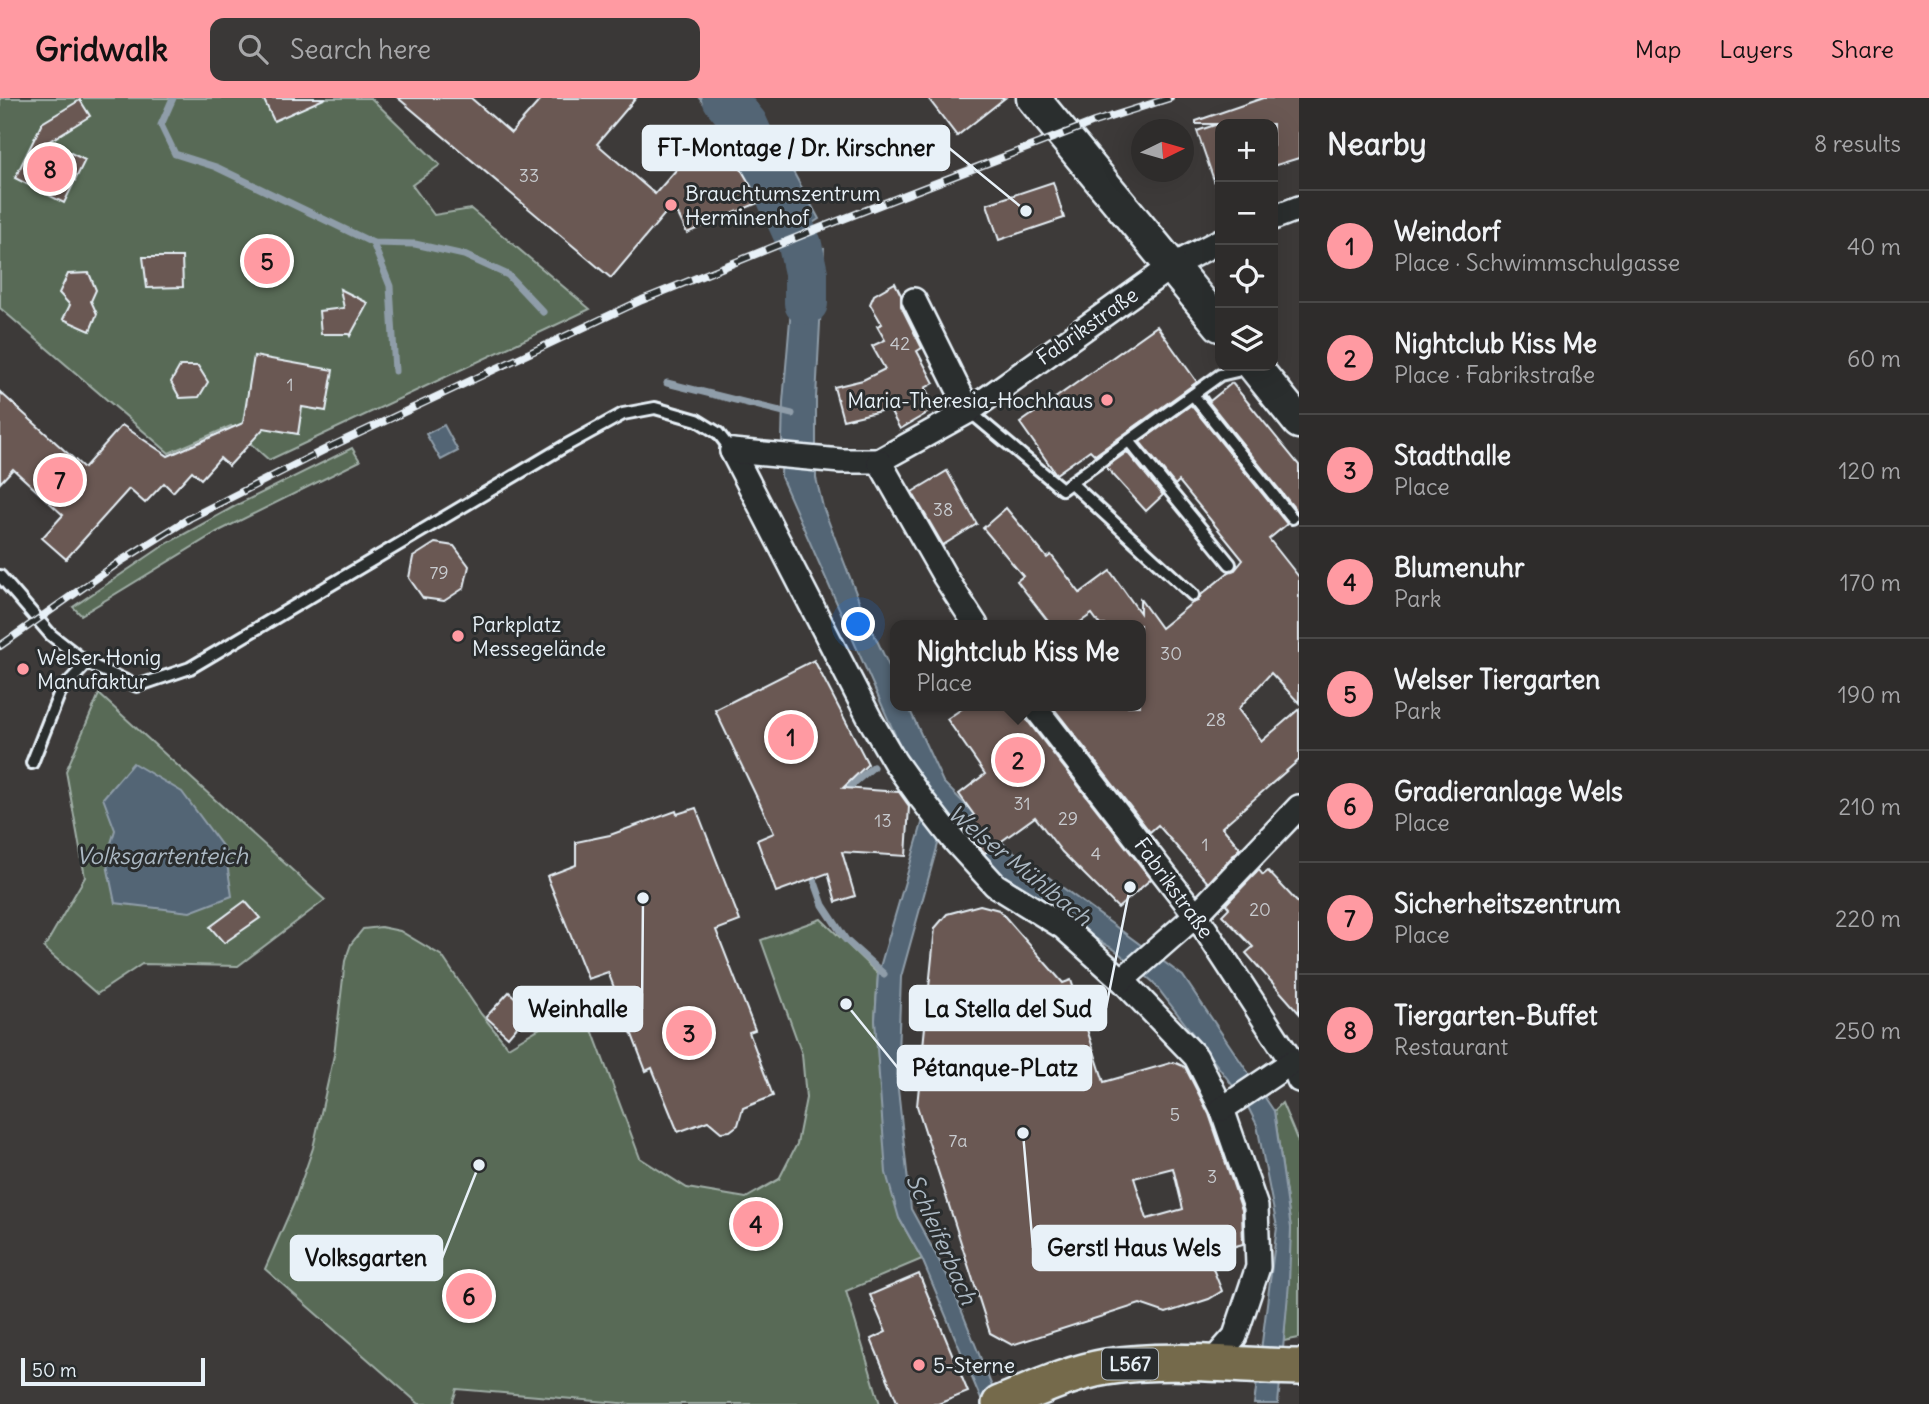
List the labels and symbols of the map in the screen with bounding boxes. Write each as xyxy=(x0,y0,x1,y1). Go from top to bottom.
north arrow xyxy=(1131,119,1194,182)
callout: FT-Montage / Dr. Kirschner xyxy=(643,126,949,170)
text: FT-Montage / Dr. Kirschner xyxy=(657,133,935,162)
pin: 8 xyxy=(27,143,73,195)
house number: 33 xyxy=(519,164,539,187)
place label: Brauchtumszentrum Herminenhof xyxy=(685,180,880,231)
marker: Brauchtumszentrum Herminenhof xyxy=(663,197,679,213)
pin: 5 xyxy=(244,235,290,287)
street label: Fabrikstraße xyxy=(1031,281,1143,371)
house number: 42 xyxy=(890,332,910,355)
house number: 1 xyxy=(286,373,294,396)
place label: Maria-Theresia-Hochhaus xyxy=(847,387,1093,414)
marker: Maria-Theresia-Hochhaus xyxy=(1099,392,1115,408)
pin: 7 xyxy=(37,454,83,506)
house number: 38 xyxy=(933,498,953,521)
house number: 79 xyxy=(429,561,449,584)
your location xyxy=(841,607,875,641)
place label: Parkplatz Messegelände xyxy=(472,611,606,662)
marker: Parkplatz Messegelände xyxy=(450,628,466,644)
house number: 30 xyxy=(1160,642,1182,665)
place label: Welser Honig Manufaktur xyxy=(37,644,161,695)
marker: Welser Honig Manufaktur xyxy=(15,661,31,677)
house number: 28 xyxy=(1206,708,1226,731)
pin: 1 xyxy=(768,711,814,763)
pin: 2 xyxy=(995,734,1041,786)
house number: 31 xyxy=(1013,792,1031,815)
water label: Welser Mühlbach xyxy=(942,798,1098,932)
house number: 29 xyxy=(1058,807,1078,830)
house number: 13 xyxy=(874,809,892,832)
street label: Fabrikstraße xyxy=(1128,832,1220,944)
house number: 1 xyxy=(1201,833,1209,856)
water label: Volksgartenteich xyxy=(76,841,249,870)
house number: 4 xyxy=(1091,842,1101,865)
house number: 20 xyxy=(1249,898,1271,921)
callout: La Stella del Sud xyxy=(910,986,1106,1030)
callout: Weinhalle xyxy=(514,987,642,1031)
text: Weinhalle xyxy=(528,994,628,1023)
text: La Stella del Sud xyxy=(924,994,1093,1023)
pin: 3 xyxy=(666,1007,712,1059)
callout: Pétanque-PLatz xyxy=(898,1046,1091,1090)
text: Pétanque-PLatz xyxy=(912,1053,1078,1082)
house number: 5 xyxy=(1170,1103,1180,1126)
house number: 7a xyxy=(948,1129,968,1152)
house number: 3 xyxy=(1207,1165,1217,1188)
water label: Schleiferbach xyxy=(900,1169,984,1309)
pin: 4 xyxy=(733,1198,779,1250)
callout: Gerstl Haus Wels xyxy=(1033,1226,1235,1270)
text: Gerstl Haus Wels xyxy=(1047,1233,1221,1262)
callout: Volksgarten xyxy=(291,1236,442,1280)
text: Volksgarten xyxy=(305,1243,427,1272)
pin: 6 xyxy=(446,1270,492,1322)
road number: L567 xyxy=(1102,1348,1158,1380)
place label: 5-Sterne xyxy=(933,1352,1015,1379)
scale bar xyxy=(21,1355,205,1387)
marker: 5-Sterne xyxy=(911,1357,927,1373)

